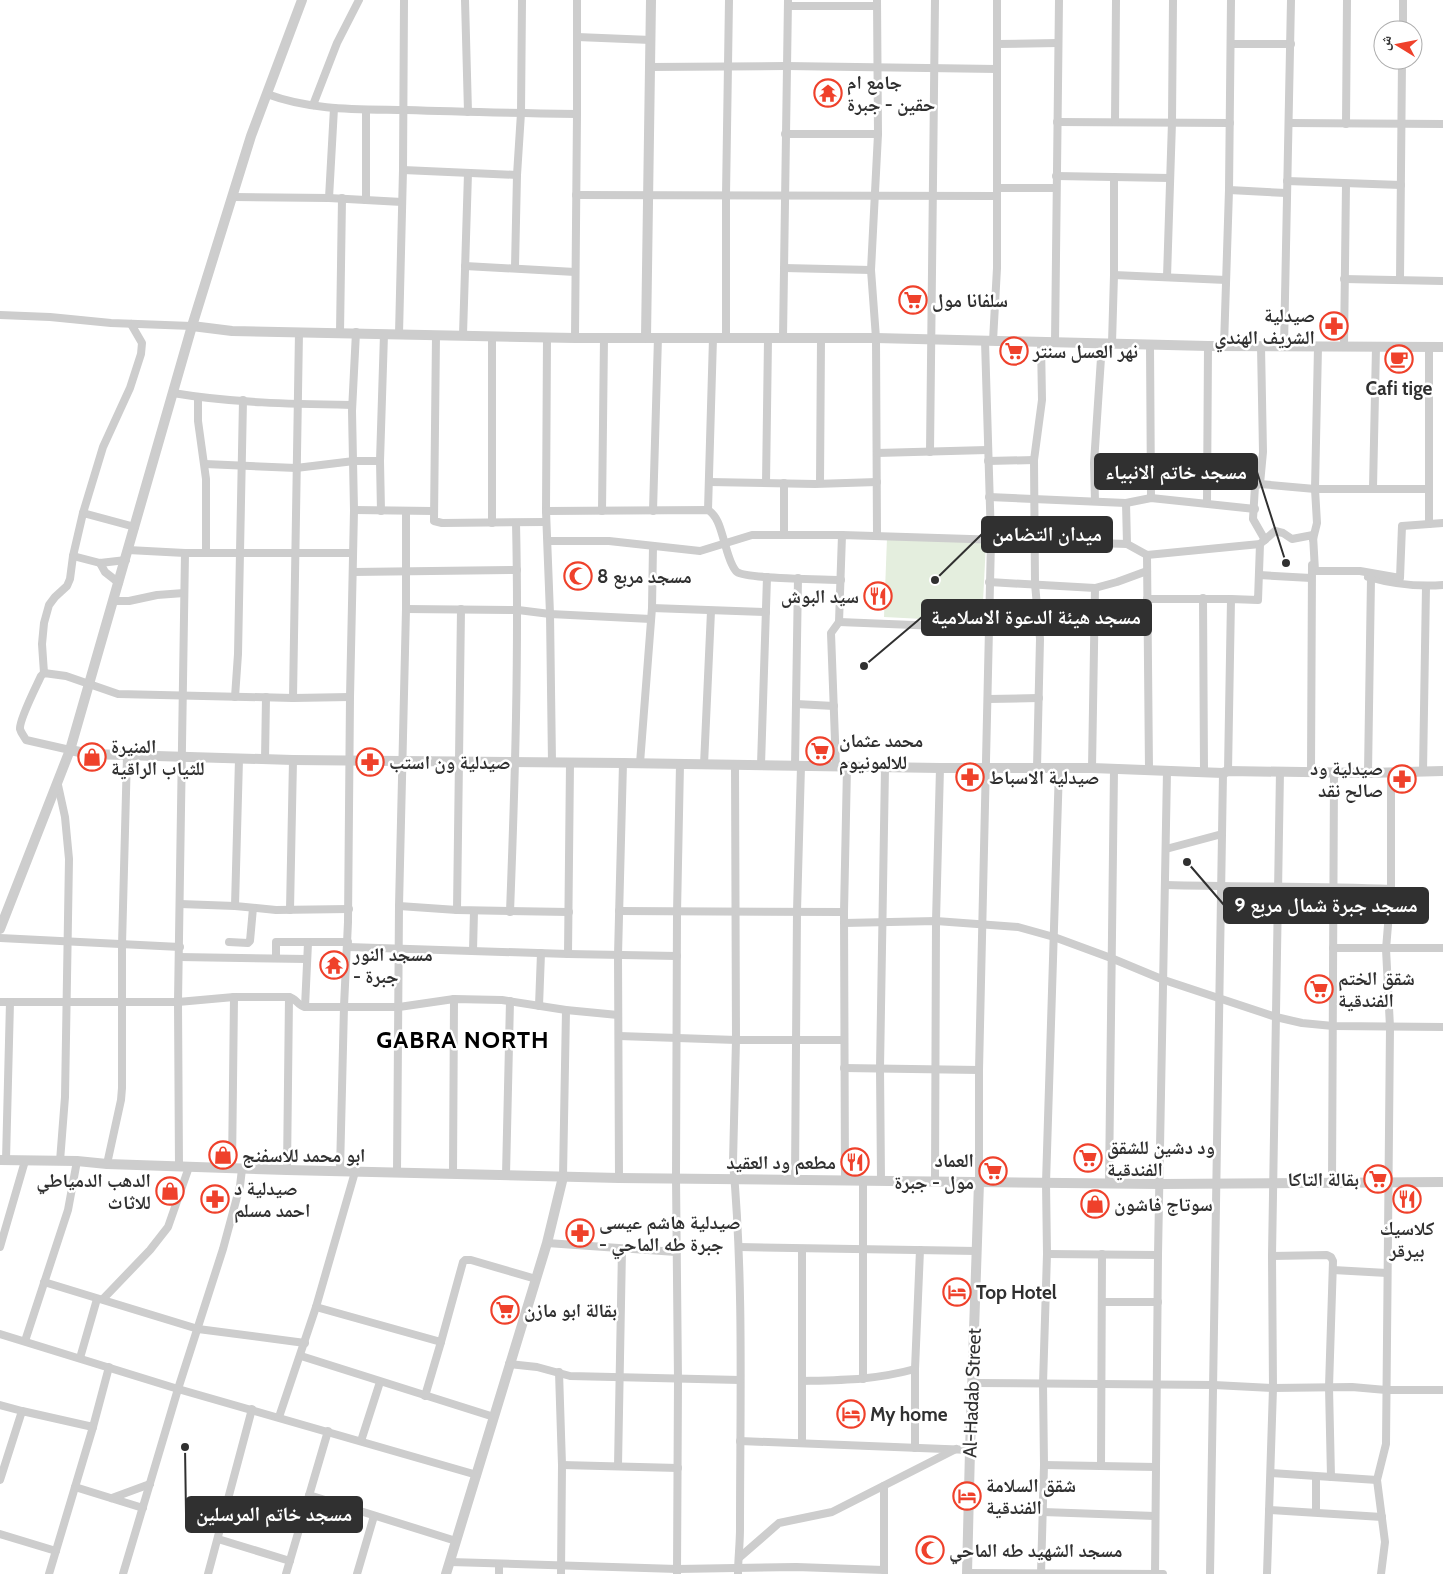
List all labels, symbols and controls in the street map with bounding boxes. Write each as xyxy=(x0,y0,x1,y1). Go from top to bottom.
north arrow xyxy=(1373,20,1423,70)
text: ش xyxy=(1375,34,1395,52)
place label: جامع ام حقين - جبرة xyxy=(847,71,935,116)
temple icon: جامع ام حقين - جبرة xyxy=(813,78,843,108)
supermarket icon: سلفانا مول xyxy=(898,285,928,315)
place label: سلفانا مول xyxy=(932,289,1008,312)
place label: صيدلية الشريف الهندي xyxy=(1214,304,1315,352)
pharmacy icon: صيدلية الشريف الهندي xyxy=(1319,311,1349,341)
supermarket icon: نهر العسل سنتر xyxy=(999,336,1029,366)
place label: نهر العسل سنتر xyxy=(1032,340,1138,363)
cafe icon: Cafi tige xyxy=(1384,344,1414,374)
place label: Cafi tige xyxy=(1366,377,1433,400)
callout: مسجد خاتم الانبياء xyxy=(1095,454,1257,489)
text: مسجد خاتم الانبياء xyxy=(1105,460,1247,486)
callout: ميدان التضامن xyxy=(982,517,1112,552)
text: ميدان التضامن xyxy=(992,522,1102,547)
mosque icon: مسجد مربع 8 xyxy=(563,561,593,591)
place label: مسجد مربع 8 xyxy=(597,565,692,589)
restaurant icon: سيد البوش xyxy=(863,581,893,611)
place label: سيد البوش xyxy=(781,585,859,608)
callout: مسجد هيئة الدعوة الاسلامية xyxy=(922,600,1151,635)
text: مسجد هيئة الدعوة الاسلامية xyxy=(931,605,1141,629)
place label: محمد عثمان للالمونيوم xyxy=(839,729,923,776)
place label: المنيرة للثياب الراقية xyxy=(111,735,205,780)
supermarket icon: محمد عثمان للالمونيوم xyxy=(805,736,835,766)
shop icon: المنيرة للثياب الراقية xyxy=(77,742,107,772)
pharmacy icon: صيدلية ون استب xyxy=(355,747,385,777)
place label: صيدلية ون استب xyxy=(389,751,511,774)
place label: صيدلية ود صالح نقد xyxy=(1310,757,1383,803)
pharmacy icon: صيدلية الاسباط xyxy=(955,762,985,792)
pharmacy icon: صيدلية ود صالح نقد xyxy=(1387,764,1417,794)
place label: صيدلية الاسباط xyxy=(989,766,1099,789)
callout: مسجد جبرة شمال مربع 9 xyxy=(1224,888,1428,923)
text: مسجد جبرة شمال مربع 9 xyxy=(1234,893,1418,919)
place label: مسجد النور - جبرة xyxy=(352,943,433,988)
temple icon: مسجد النور - جبرة xyxy=(319,950,349,980)
place label: شقق الختم الفندقية xyxy=(1338,967,1415,1012)
supermarket icon: شقق الختم الفندقية xyxy=(1304,974,1334,1004)
district label: GABRA NORTH xyxy=(376,1025,550,1054)
place label: ود دشين للشقق الفندقية xyxy=(1107,1136,1215,1181)
shop icon: ابو محمد للاسفنج xyxy=(208,1140,238,1170)
supermarket icon: ود دشين للشقق الفندقية xyxy=(1073,1143,1103,1173)
place label: ابو محمد للاسفنج xyxy=(242,1144,366,1168)
restaurant icon: مطعم ود العقيد xyxy=(840,1147,870,1177)
place label: العماد مول - جبرة xyxy=(894,1149,974,1194)
place label: مطعم ود العقيد xyxy=(726,1151,836,1175)
supermarket icon: العماد مول - جبرة xyxy=(978,1156,1008,1186)
supermarket icon: بقالة التاكا xyxy=(1363,1164,1393,1194)
place label: بقالة التاكا xyxy=(1288,1168,1359,1191)
place label: الدهب الدمياطي للاثاث xyxy=(36,1169,151,1214)
shop icon: الدهب الدمياطي للاثاث xyxy=(155,1176,185,1206)
place label: صيدلية د احمد مسلم xyxy=(234,1177,311,1223)
pharmacy icon: صيدلية د احمد مسلم xyxy=(200,1184,230,1214)
restaurant icon: كلاسيك بيرقر xyxy=(1392,1184,1422,1214)
shop icon: سوتاج فاشون xyxy=(1080,1189,1110,1219)
place label: سوتاج فاشون xyxy=(1114,1193,1213,1216)
place label: صيدلية هاشم عيسى - جبرة طه الماحي xyxy=(599,1211,741,1259)
place label: كلاسيك بيرقر xyxy=(1380,1217,1435,1262)
pharmacy icon: صيدلية هاشم عيسى - جبرة طه الماحي xyxy=(565,1218,595,1248)
hotel icon: Top Hotel xyxy=(942,1277,972,1307)
place label: Top Hotel xyxy=(976,1281,1057,1304)
supermarket icon: بقالة ابو مازن xyxy=(490,1295,520,1325)
place label: بقالة ابو مازن xyxy=(524,1299,617,1322)
street label: Al-Hadab Street xyxy=(958,1327,986,1458)
hotel icon: My home xyxy=(836,1399,866,1429)
place label: My home xyxy=(870,1403,948,1426)
place label: شقق السلامة الفندقية xyxy=(986,1474,1076,1519)
hotel icon: شقق السلامة الفندقية xyxy=(952,1481,982,1511)
callout: مسجد خاتم المرسلين xyxy=(186,1497,362,1532)
text: مسجد خاتم المرسلين xyxy=(196,1502,352,1528)
mosque icon: مسجد الشهيد طه الماحي xyxy=(915,1535,945,1565)
place label: مسجد الشهيد طه الماحي xyxy=(949,1539,1122,1565)

